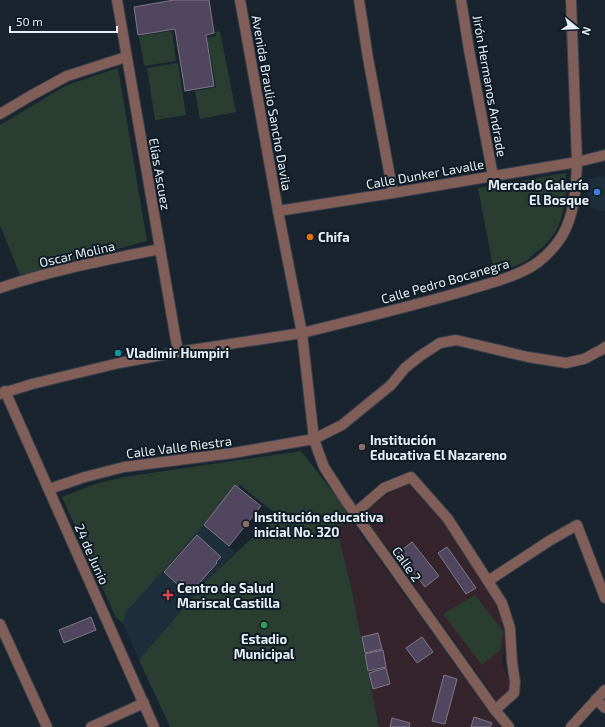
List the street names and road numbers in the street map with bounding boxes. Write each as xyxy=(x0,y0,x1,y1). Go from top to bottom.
street label: Avenida Braulio Sancho Davila xyxy=(249,14,295,192)
street label: Jirón Hermanos Andrade xyxy=(470,14,510,158)
street label: Elías Ascuez xyxy=(146,137,174,211)
street label: Calle Dunker Lavalle xyxy=(365,156,485,192)
street label: Oscar Molina xyxy=(38,238,116,270)
street label: Calle Pedro Bocanegra xyxy=(379,255,511,307)
street label: Calle Valle Riestra xyxy=(125,433,233,461)
street label: 24 de Junio xyxy=(71,521,113,587)
street label: Calle 2 xyxy=(389,543,425,585)

